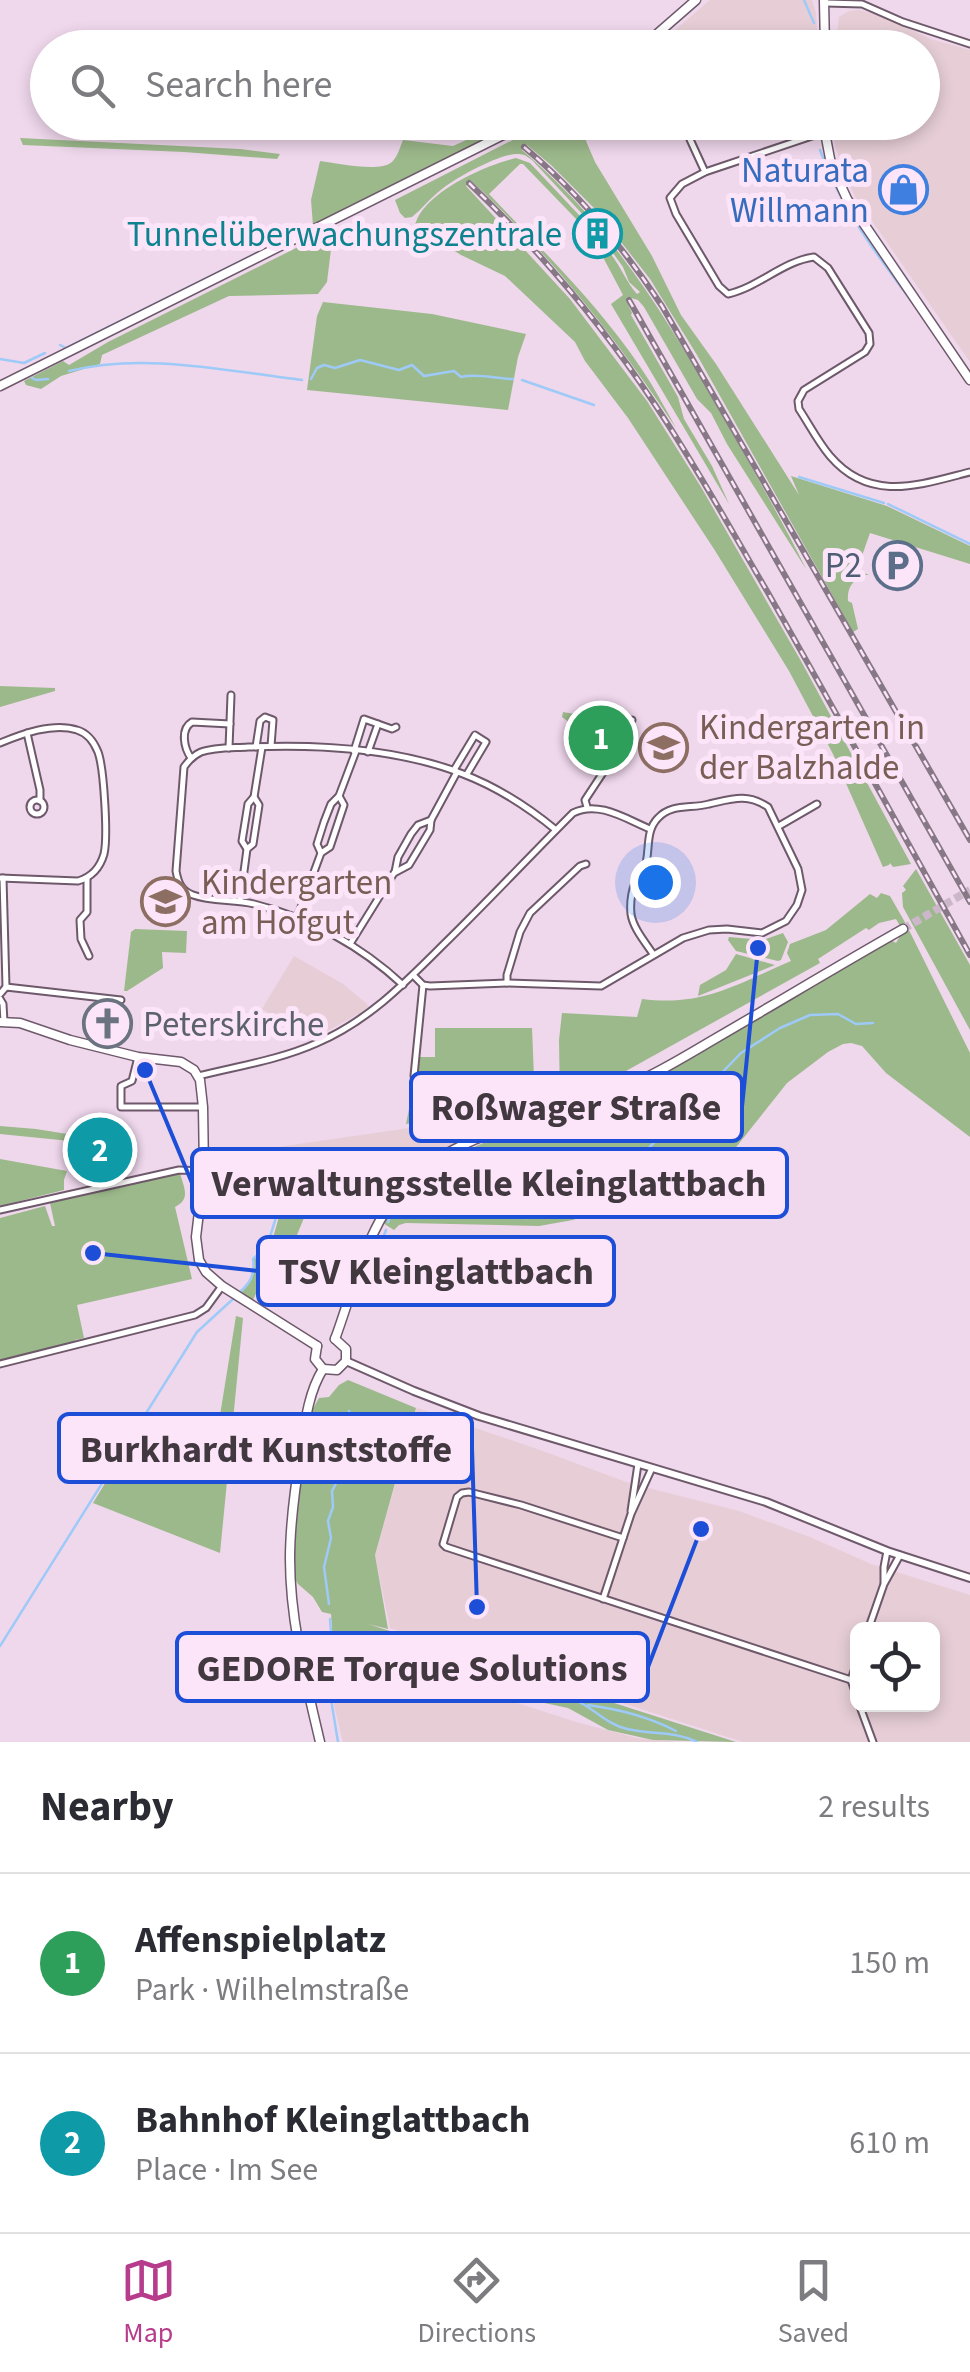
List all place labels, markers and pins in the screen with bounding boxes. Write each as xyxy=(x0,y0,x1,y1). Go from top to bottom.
place label: Naturata Willmann xyxy=(730,146,869,236)
shop icon: Naturata Willmann xyxy=(878,164,930,216)
building icon: Tunnelüberwachungszentrale xyxy=(571,208,623,260)
place label: Tunnelüberwachungszentrale xyxy=(127,210,562,260)
parking icon: P2 xyxy=(871,539,923,591)
place label: P2 xyxy=(825,541,862,591)
pin: 1 xyxy=(568,700,634,776)
place label: Kindergarten in der Balzhalde xyxy=(699,703,925,793)
school or university icon: Kindergarten in der Balzhalde xyxy=(638,721,690,773)
place label: Kindergarten am Hofgut xyxy=(201,858,392,948)
school or university icon: Kindergarten am Hofgut xyxy=(140,876,192,928)
church icon: Peterskirche xyxy=(82,998,134,1050)
place label: Peterskirche xyxy=(143,1000,324,1050)
callout: Roßwager Straße xyxy=(411,1073,742,1141)
pin: 2 xyxy=(68,1112,132,1188)
callout: Verwaltungsstelle Kleinglattbach xyxy=(192,1149,787,1217)
callout: TSV Kleinglattbach xyxy=(258,1237,614,1305)
callout: Burkhardt Kunststoffe xyxy=(59,1414,472,1482)
callout: GEDORE Torque Solutions xyxy=(177,1633,648,1701)

